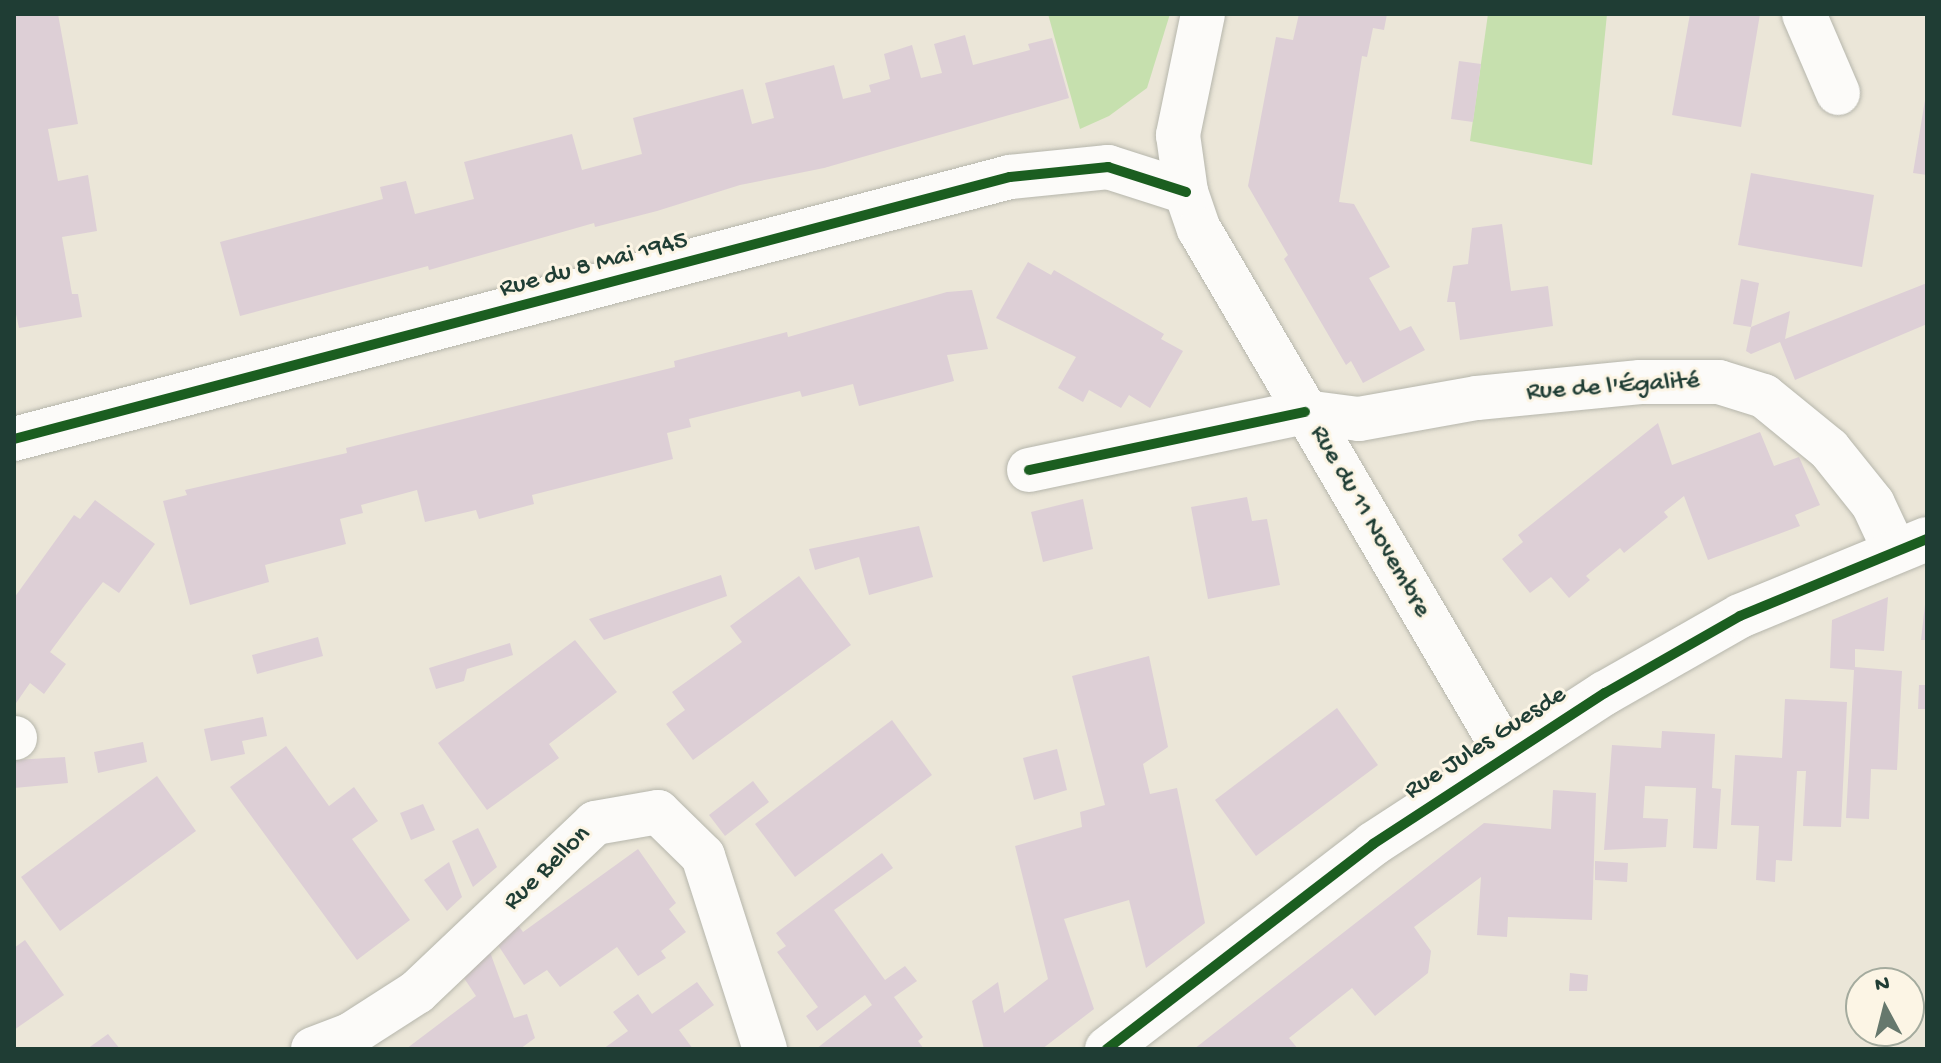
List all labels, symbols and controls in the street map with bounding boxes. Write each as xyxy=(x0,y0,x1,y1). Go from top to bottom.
street label: Rue du 8 Mai 1945 xyxy=(497,226,691,306)
street label: Rue de l'Égalité xyxy=(1525,366,1701,410)
street label: Rue du 11 Novembre xyxy=(1301,421,1437,623)
street label: Rue Jules Guesde xyxy=(1399,680,1573,808)
street label: Rue Bellon xyxy=(498,820,598,918)
north arrow xyxy=(1845,967,1925,1047)
text: N xyxy=(1874,971,1891,999)

